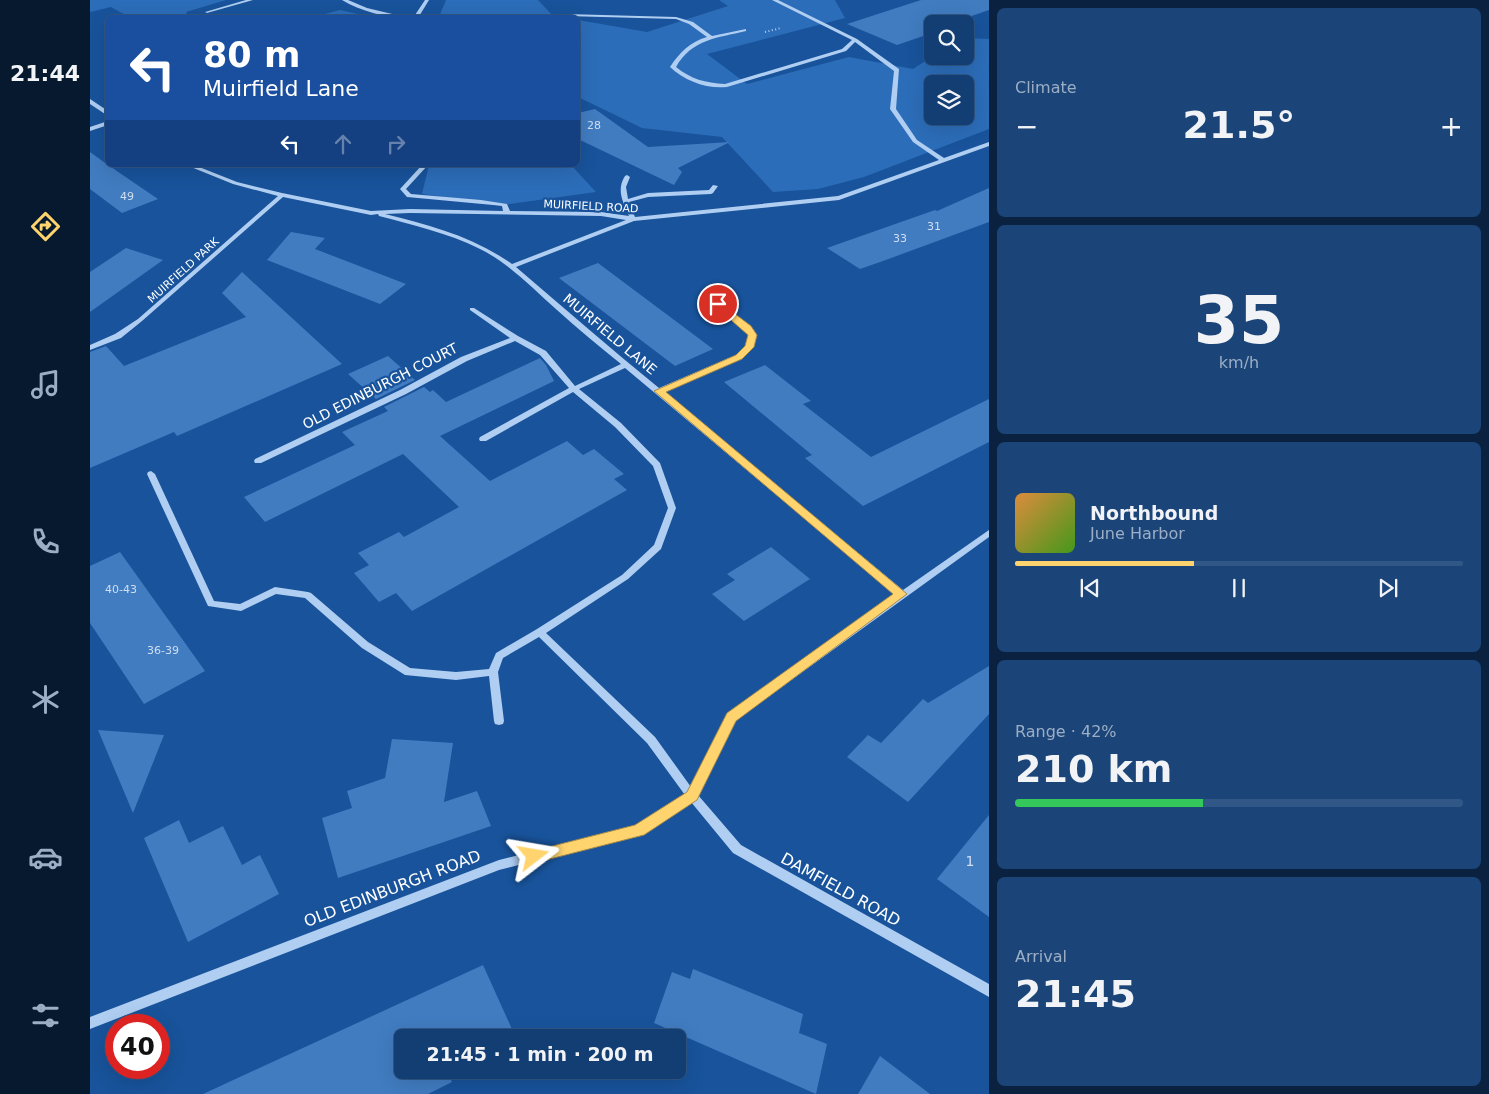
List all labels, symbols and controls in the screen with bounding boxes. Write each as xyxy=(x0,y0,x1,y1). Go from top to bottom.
map controls xyxy=(924,15,974,125)
button: search xyxy=(924,15,974,65)
icon: left xyxy=(120,35,185,100)
text: 80 m xyxy=(203,35,300,75)
text: 21:44 xyxy=(10,61,80,86)
button: layers xyxy=(924,75,974,125)
text: Muirfield Lane xyxy=(203,76,359,101)
text: Climate xyxy=(1015,78,1077,97)
text: 21.5° xyxy=(1183,103,1295,147)
text: − xyxy=(1015,110,1038,143)
text: + xyxy=(1440,110,1463,143)
house number: 28 xyxy=(587,119,601,132)
icon: left xyxy=(276,130,304,158)
icon: ahead xyxy=(329,130,357,158)
icon: right xyxy=(382,130,410,158)
house number: 49 xyxy=(120,190,134,203)
street label: MUIRFIELD ROAD xyxy=(543,198,639,215)
icon: directions xyxy=(28,209,63,244)
house number: 31 xyxy=(927,220,941,233)
house number: 33 xyxy=(893,232,907,245)
street label: MUIRFIELD PARK xyxy=(145,234,222,306)
pin xyxy=(697,283,739,325)
text: 35 xyxy=(1194,283,1284,358)
street label: MUIRFIELD LANE xyxy=(560,290,660,378)
icon: arrive xyxy=(704,290,732,318)
street label: OLD EDINBURGH COURT xyxy=(300,340,461,432)
text: km/h xyxy=(1219,353,1259,372)
icon: music xyxy=(28,367,63,402)
text: Northbound xyxy=(1090,502,1218,524)
icon: phone xyxy=(28,524,63,559)
text: June Harbor xyxy=(1090,524,1185,543)
icon: previous xyxy=(1076,574,1104,602)
icon: pause xyxy=(1225,574,1253,602)
icon: next xyxy=(1374,574,1402,602)
house number: 40-43 xyxy=(105,583,137,596)
house number: 36-39 xyxy=(147,644,179,657)
icon: climate xyxy=(28,682,63,717)
text: Range · 42% xyxy=(1015,722,1117,741)
text: 210 km xyxy=(1015,747,1172,791)
position arrow xyxy=(507,829,559,881)
icon: car xyxy=(28,840,63,875)
street label: OLD EDINBURGH ROAD xyxy=(301,846,483,931)
street label: DAMFIELD ROAD xyxy=(778,849,904,930)
house number: 1 xyxy=(966,853,974,869)
text: Arrival xyxy=(1015,947,1067,966)
text: 21:45 xyxy=(1015,972,1136,1016)
icon: filters xyxy=(28,998,63,1033)
speed limit sign: 40 xyxy=(105,1014,170,1079)
text: 21:45 · 1 min · 200 m xyxy=(426,1043,654,1065)

